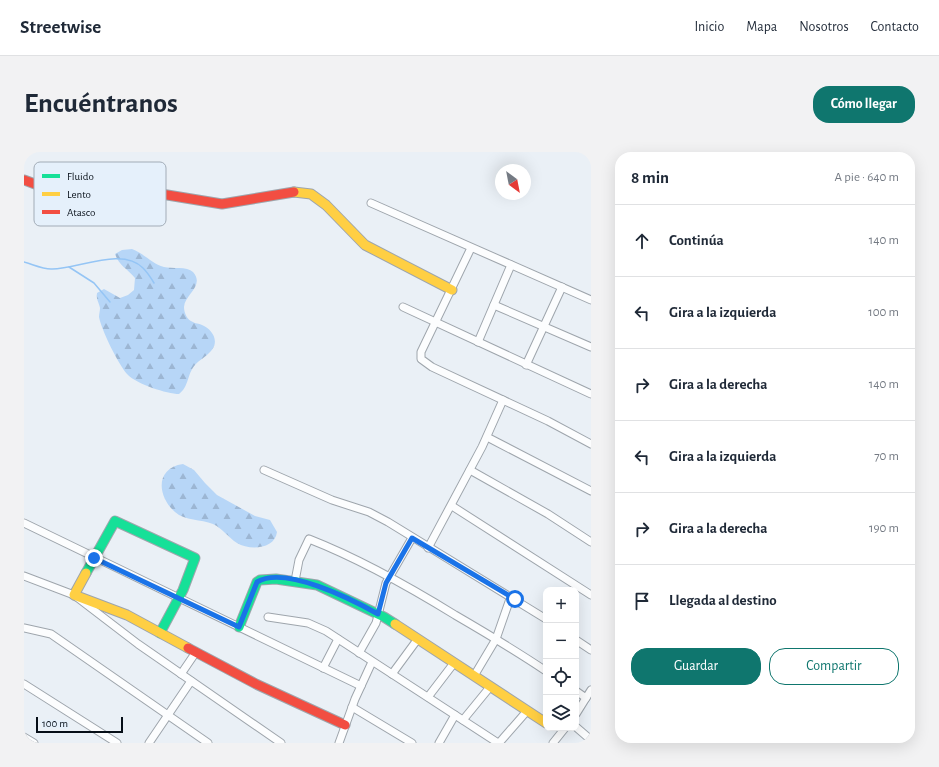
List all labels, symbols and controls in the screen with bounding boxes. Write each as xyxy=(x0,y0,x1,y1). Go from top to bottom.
text: Streetwise xyxy=(20,18,101,37)
text: Inicio xyxy=(694,20,724,34)
text: Mapa xyxy=(746,20,777,34)
text: Nosotros xyxy=(799,20,849,34)
text: Contacto xyxy=(871,20,919,34)
button: Cómo llegar xyxy=(813,86,915,123)
text: Encuéntranos xyxy=(24,90,178,118)
legend xyxy=(34,162,166,226)
north arrow xyxy=(495,164,531,200)
text: 8 min xyxy=(631,169,669,186)
text: Fluido xyxy=(67,171,94,182)
text: A pie · 640 m xyxy=(835,171,899,184)
text: Lento xyxy=(67,189,91,200)
text: Atasco xyxy=(67,207,95,218)
icon: ahead xyxy=(631,230,653,252)
text: Continúa xyxy=(669,233,724,248)
text: 140 m xyxy=(869,234,899,247)
icon: left xyxy=(631,302,653,324)
text: Gira a la izquierda xyxy=(669,305,776,320)
text: 100 m xyxy=(868,306,899,319)
icon: right xyxy=(631,374,653,396)
text: Gira a la derecha xyxy=(669,377,768,392)
text: 140 m xyxy=(869,378,899,391)
icon: left xyxy=(631,446,653,468)
text: Gira a la izquierda xyxy=(669,449,776,464)
text: 70 m xyxy=(874,450,899,463)
icon: right xyxy=(631,518,653,540)
text: Gira a la derecha xyxy=(669,521,768,536)
text: 190 m xyxy=(869,522,899,535)
route end xyxy=(85,549,103,567)
map controls xyxy=(543,587,579,731)
button: + xyxy=(543,587,579,623)
route start xyxy=(506,590,524,608)
icon: arrive xyxy=(631,590,653,612)
text: Llegada al destino xyxy=(669,593,777,608)
button: − xyxy=(543,623,579,659)
button: Guardar xyxy=(631,648,761,685)
button: Compartir xyxy=(769,648,899,685)
button: locate xyxy=(543,659,579,695)
button: layers xyxy=(543,695,579,731)
scale bar xyxy=(36,715,123,734)
text: 100 m xyxy=(42,718,68,729)

